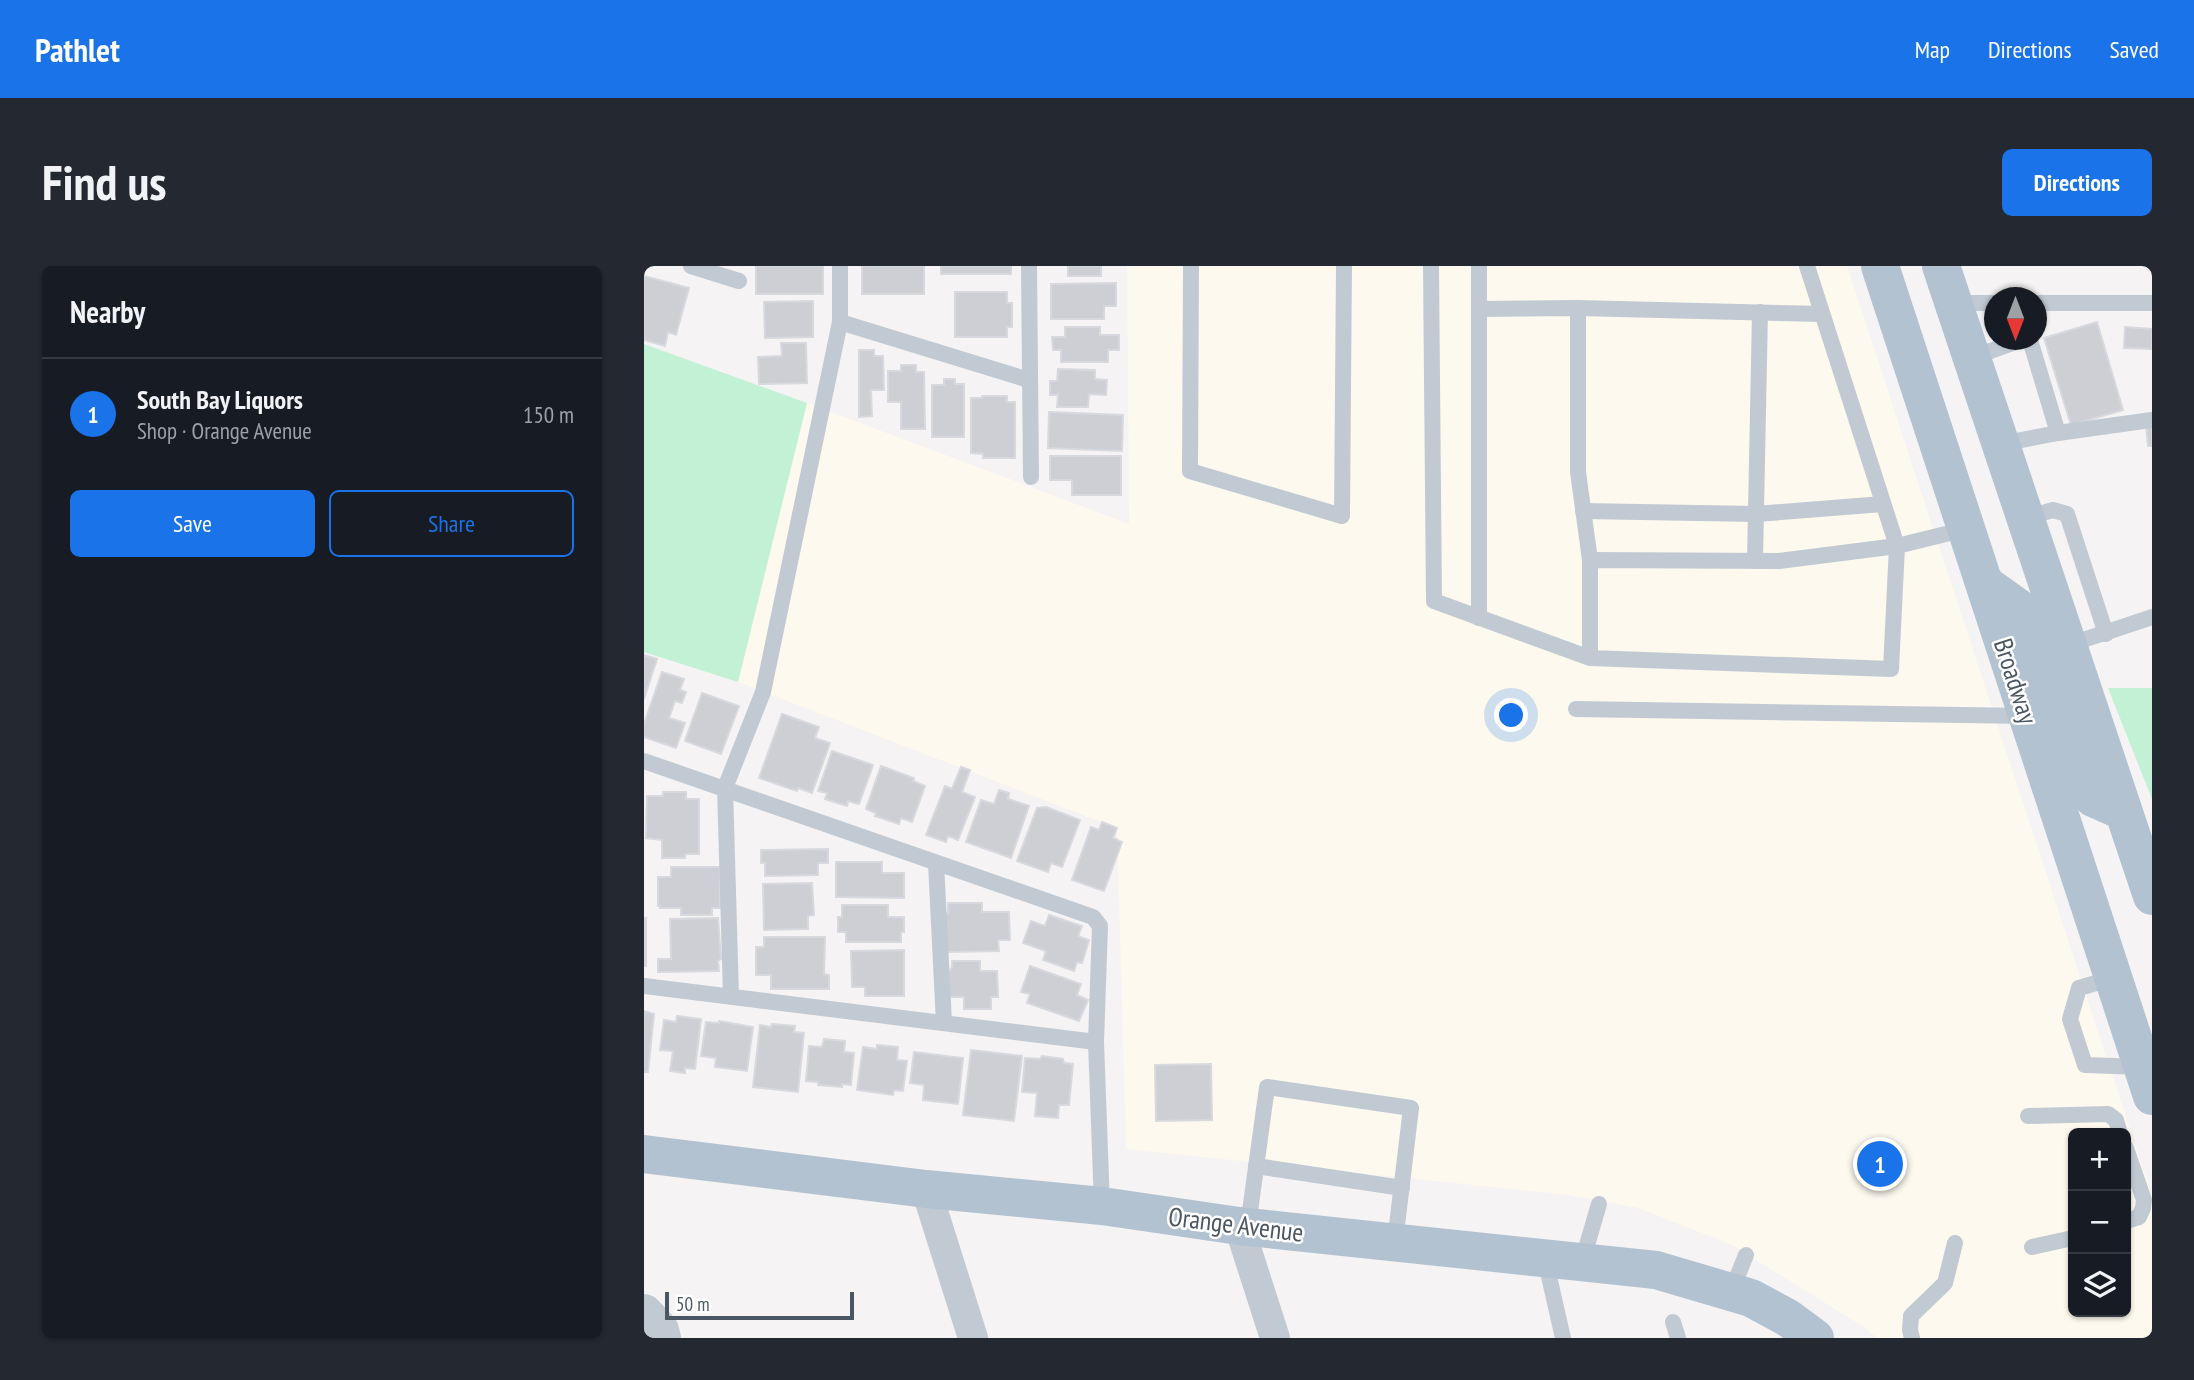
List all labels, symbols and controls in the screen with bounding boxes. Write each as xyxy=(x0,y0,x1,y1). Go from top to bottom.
text: Pathlet xyxy=(35,28,120,71)
text: Map xyxy=(1915,34,1950,65)
text: Directions xyxy=(1988,34,2072,65)
text: Saved xyxy=(2110,34,2159,65)
button: Directions xyxy=(2002,149,2152,216)
text: Find us xyxy=(42,150,166,214)
north arrow xyxy=(1984,287,2047,350)
text: Nearby xyxy=(70,292,145,331)
text: South Bay Liquors xyxy=(137,383,303,416)
text: 1 xyxy=(88,400,99,429)
text: 150 m xyxy=(523,400,574,429)
text: Shop · Orange Avenue xyxy=(137,416,312,445)
button: Save xyxy=(70,490,315,557)
button: Share xyxy=(329,490,574,557)
street label: Broadway xyxy=(1987,634,2045,728)
your location xyxy=(1494,698,1528,732)
map controls xyxy=(2068,1128,2131,1317)
button: + xyxy=(2068,1128,2131,1191)
pin: 1 xyxy=(1857,1138,1903,1190)
button: − xyxy=(2068,1191,2131,1254)
street label: Orange Avenue xyxy=(1167,1199,1305,1249)
button: layers xyxy=(2068,1254,2131,1317)
scale bar xyxy=(665,1289,854,1321)
text: 50 m xyxy=(676,1292,710,1316)

